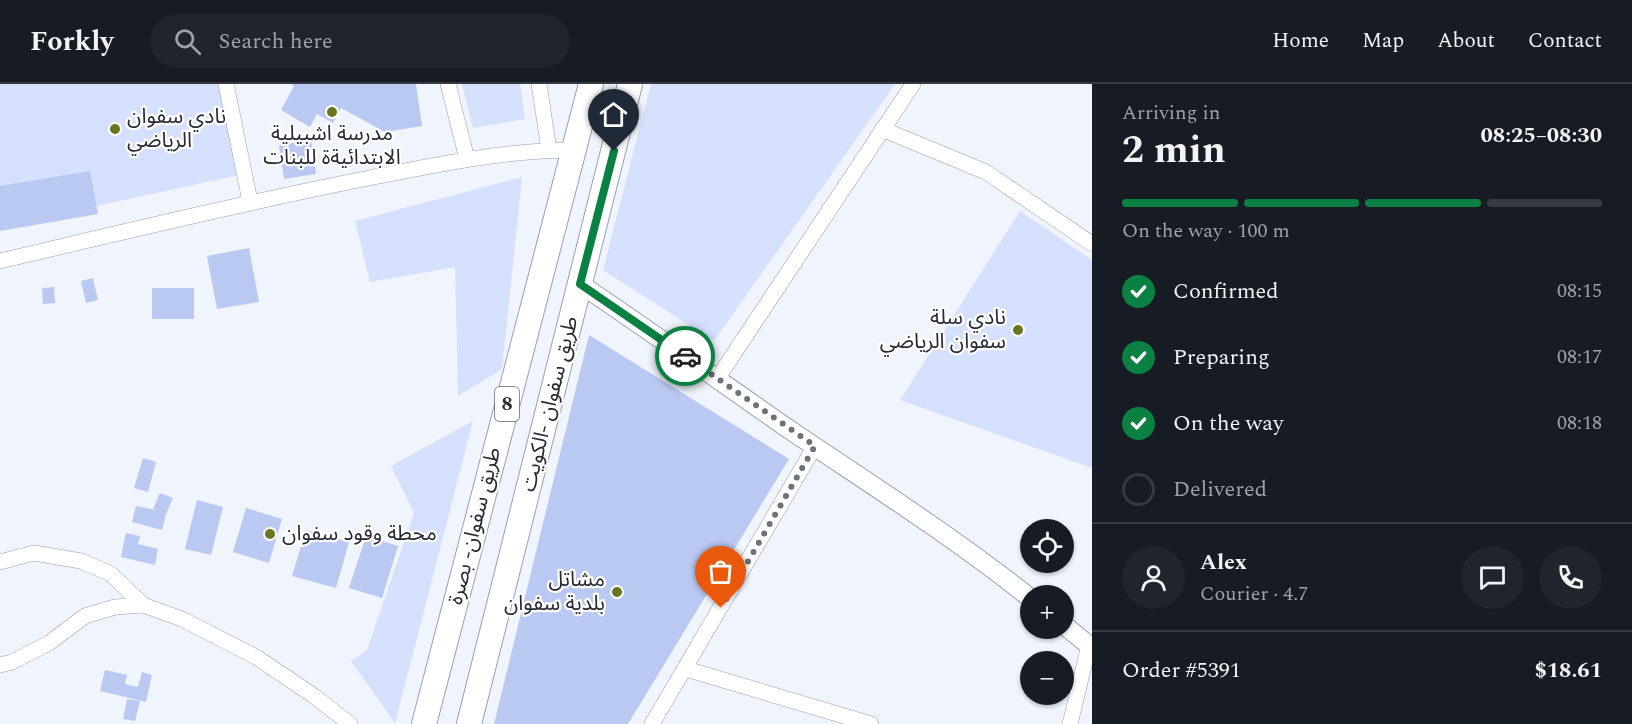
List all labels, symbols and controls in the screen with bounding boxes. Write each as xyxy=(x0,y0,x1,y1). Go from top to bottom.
search box xyxy=(150,14,570,68)
text: Forkly xyxy=(30,20,114,63)
icon: search xyxy=(171,25,204,58)
text: Search here xyxy=(219,25,333,58)
text: Home xyxy=(1272,25,1329,57)
text: Map xyxy=(1362,25,1404,57)
text: About xyxy=(1437,25,1495,57)
text: Contact xyxy=(1528,25,1602,57)
pin xyxy=(588,89,639,151)
icon: home xyxy=(597,98,630,131)
text: Arriving in xyxy=(1122,98,1220,128)
place label: نادي سفوان الرياضي xyxy=(127,101,226,157)
marker: مدرسة اشبيلية الابتدائيةة للبنات xyxy=(325,105,339,119)
place label: مدرسة اشبيلية الابتدائيةة للبنات xyxy=(263,118,401,174)
text: 08:25–08:30 xyxy=(1480,119,1602,152)
text: 2 min xyxy=(1122,121,1226,180)
marker: نادي سفوان الرياضي xyxy=(108,122,122,136)
text: On the way · 100 m xyxy=(1122,216,1290,246)
icon: check xyxy=(1122,275,1155,308)
text: Confirmed xyxy=(1173,275,1279,308)
text: 08:15 xyxy=(1557,276,1602,306)
place label: نادي سلة سفوان الرياضي xyxy=(880,302,1006,358)
street label: طريق سفوان -الكويت xyxy=(513,313,587,495)
marker: نادي سلة سفوان الرياضي xyxy=(1011,323,1025,337)
courier xyxy=(655,326,715,386)
icon: car xyxy=(669,340,702,373)
icon: check xyxy=(1122,341,1155,374)
text: Preparing xyxy=(1173,341,1270,374)
text: 08:17 xyxy=(1557,342,1602,372)
road number: 8 xyxy=(495,387,519,421)
icon: check xyxy=(1122,407,1155,440)
text: On the way xyxy=(1173,407,1284,440)
text: 08:18 xyxy=(1557,408,1602,438)
street label: طريق سفوان- بصرة xyxy=(440,444,510,608)
text: Delivered xyxy=(1173,473,1267,506)
place label: محطة وقود سفوان xyxy=(282,518,437,550)
map controls xyxy=(1020,519,1074,705)
button: locate xyxy=(1020,519,1074,573)
marker: محطة وقود سفوان xyxy=(263,527,277,541)
pin xyxy=(695,546,746,608)
button: person xyxy=(1122,546,1185,609)
text: Alex xyxy=(1200,546,1247,579)
button: chat xyxy=(1461,546,1524,609)
button: phone xyxy=(1539,546,1602,609)
icon: bag xyxy=(704,555,737,588)
place label: مشاتل بلدية سفوان xyxy=(504,564,605,620)
text: Courier · 4.7 xyxy=(1200,579,1308,609)
marker: مشاتل بلدية سفوان xyxy=(610,585,624,599)
button: + xyxy=(1020,585,1074,639)
button: − xyxy=(1020,651,1074,705)
text: Order #5391 xyxy=(1122,654,1241,687)
text: $18.61 xyxy=(1534,654,1602,687)

